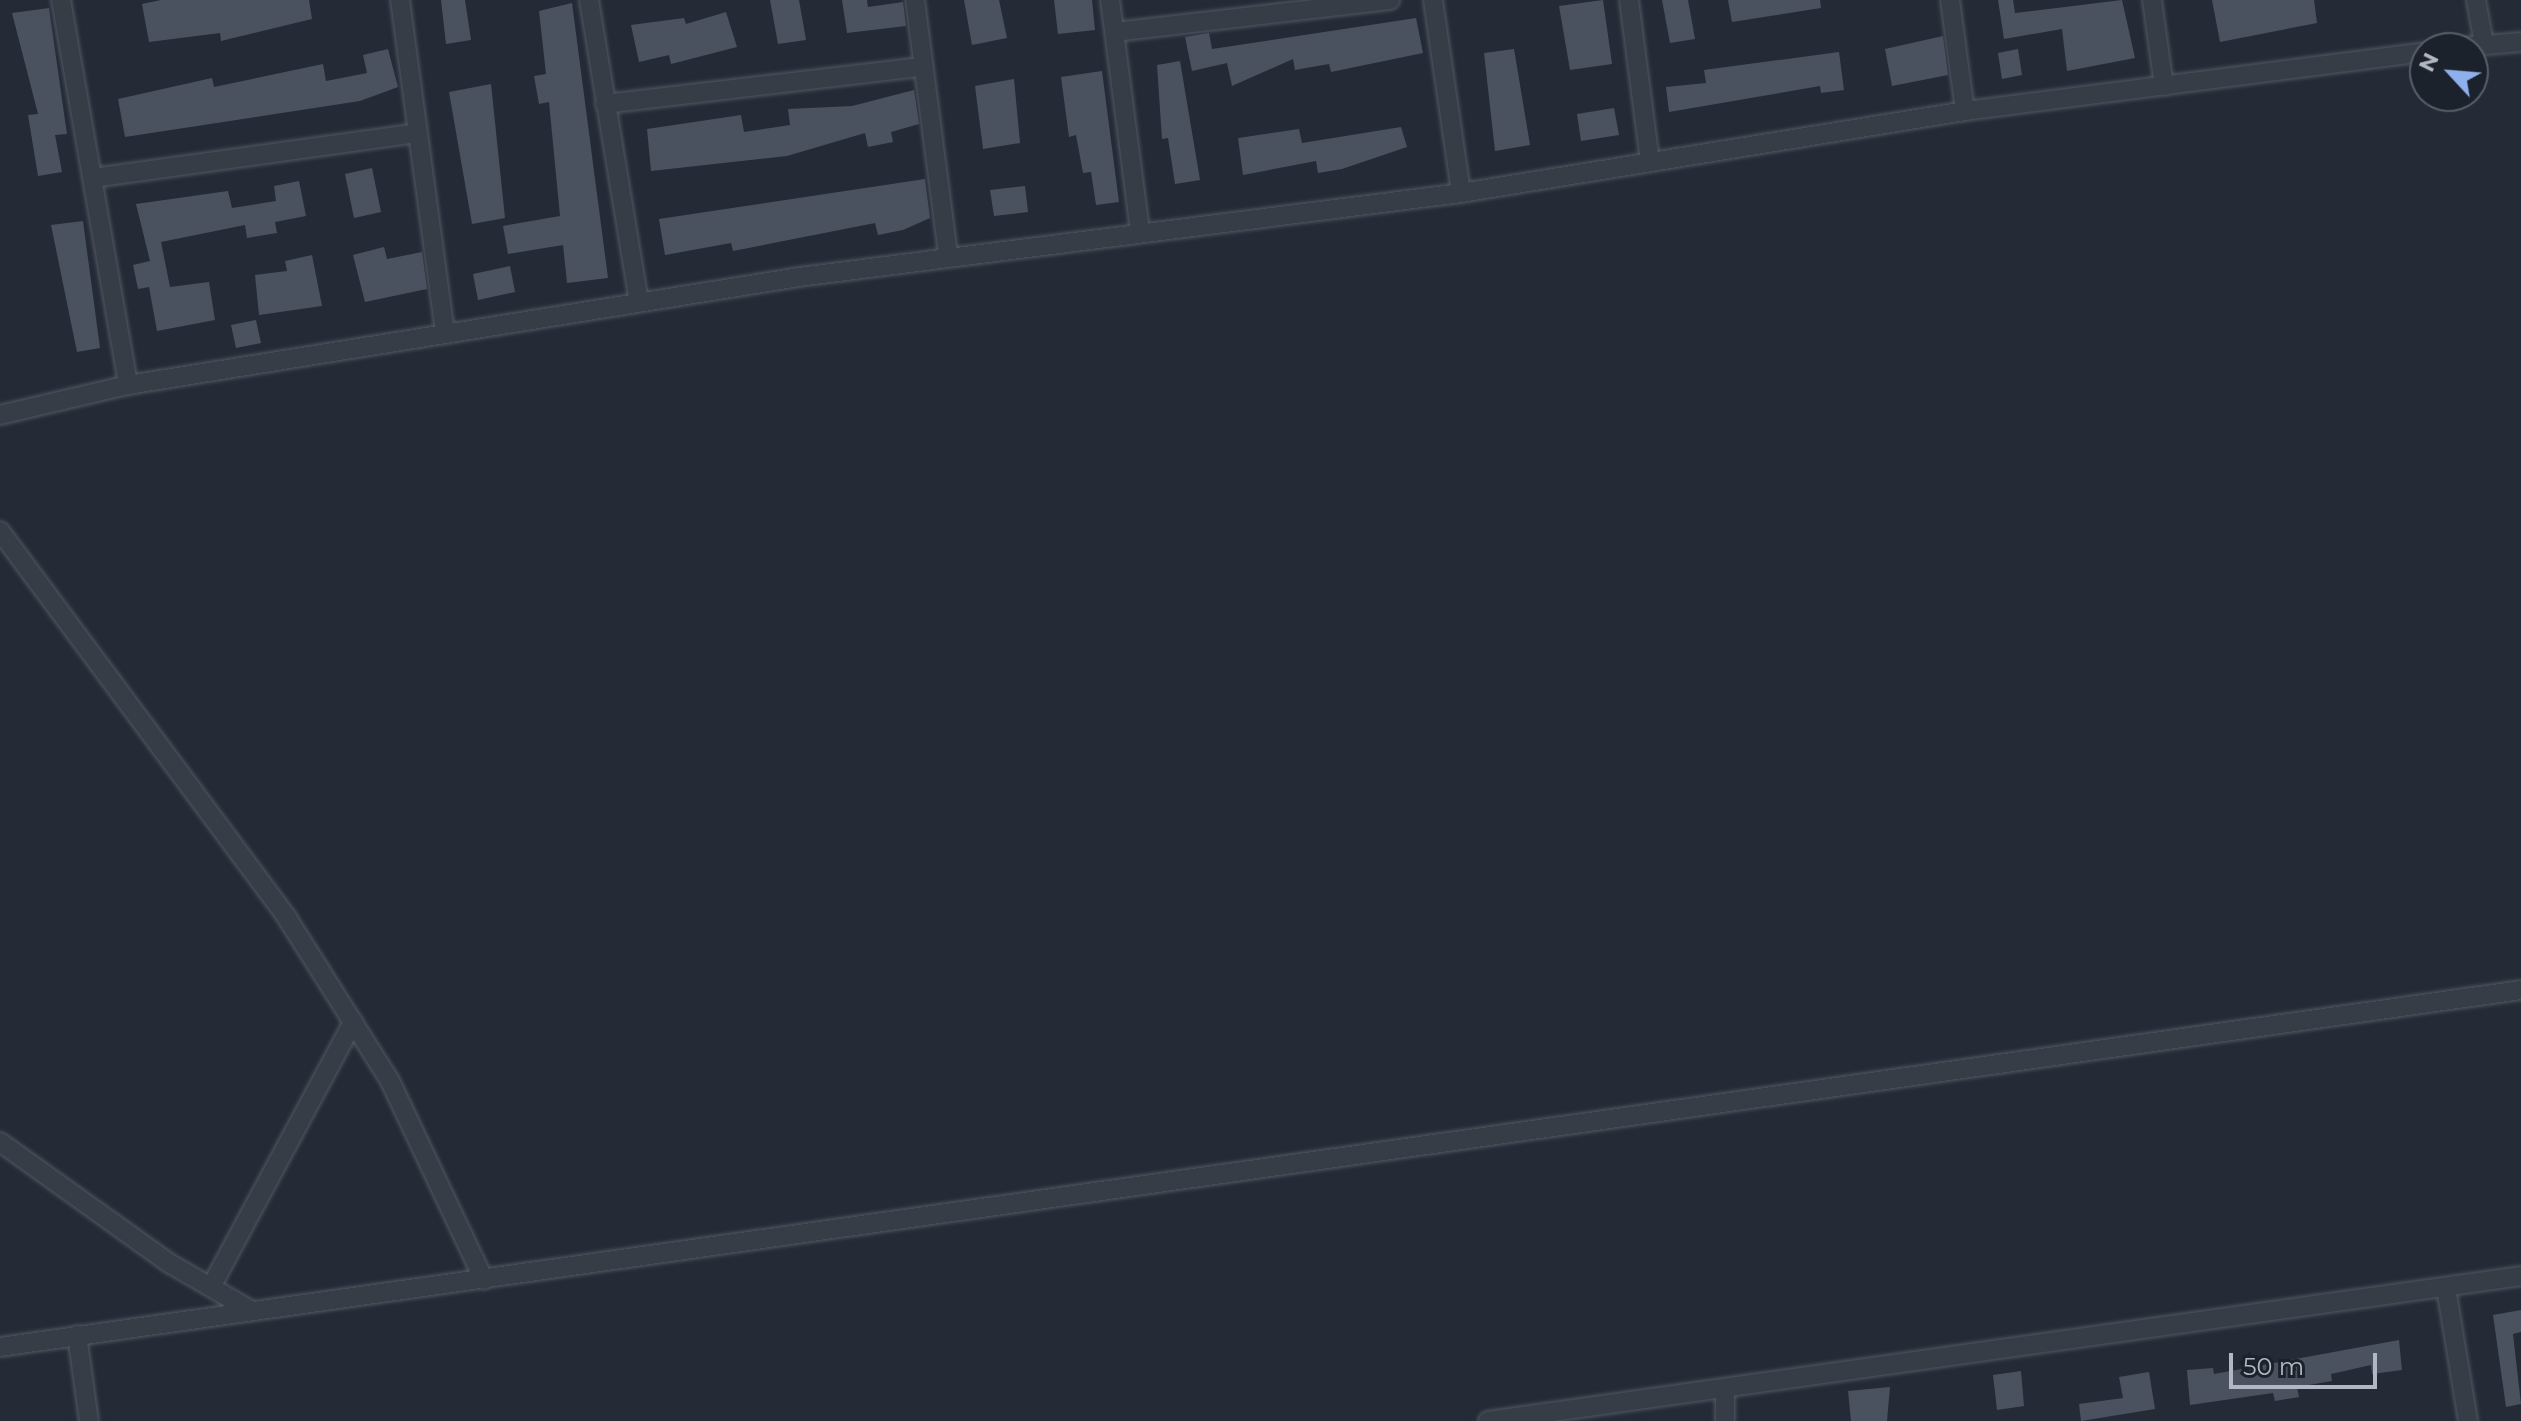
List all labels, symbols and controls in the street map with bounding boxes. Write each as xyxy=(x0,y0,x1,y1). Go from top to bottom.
north arrow xyxy=(2409,32,2489,112)
text: N xyxy=(2413,48,2445,76)
scale bar xyxy=(2233,1337,2381,1387)
text: 50 m xyxy=(2243,1352,2304,1381)

